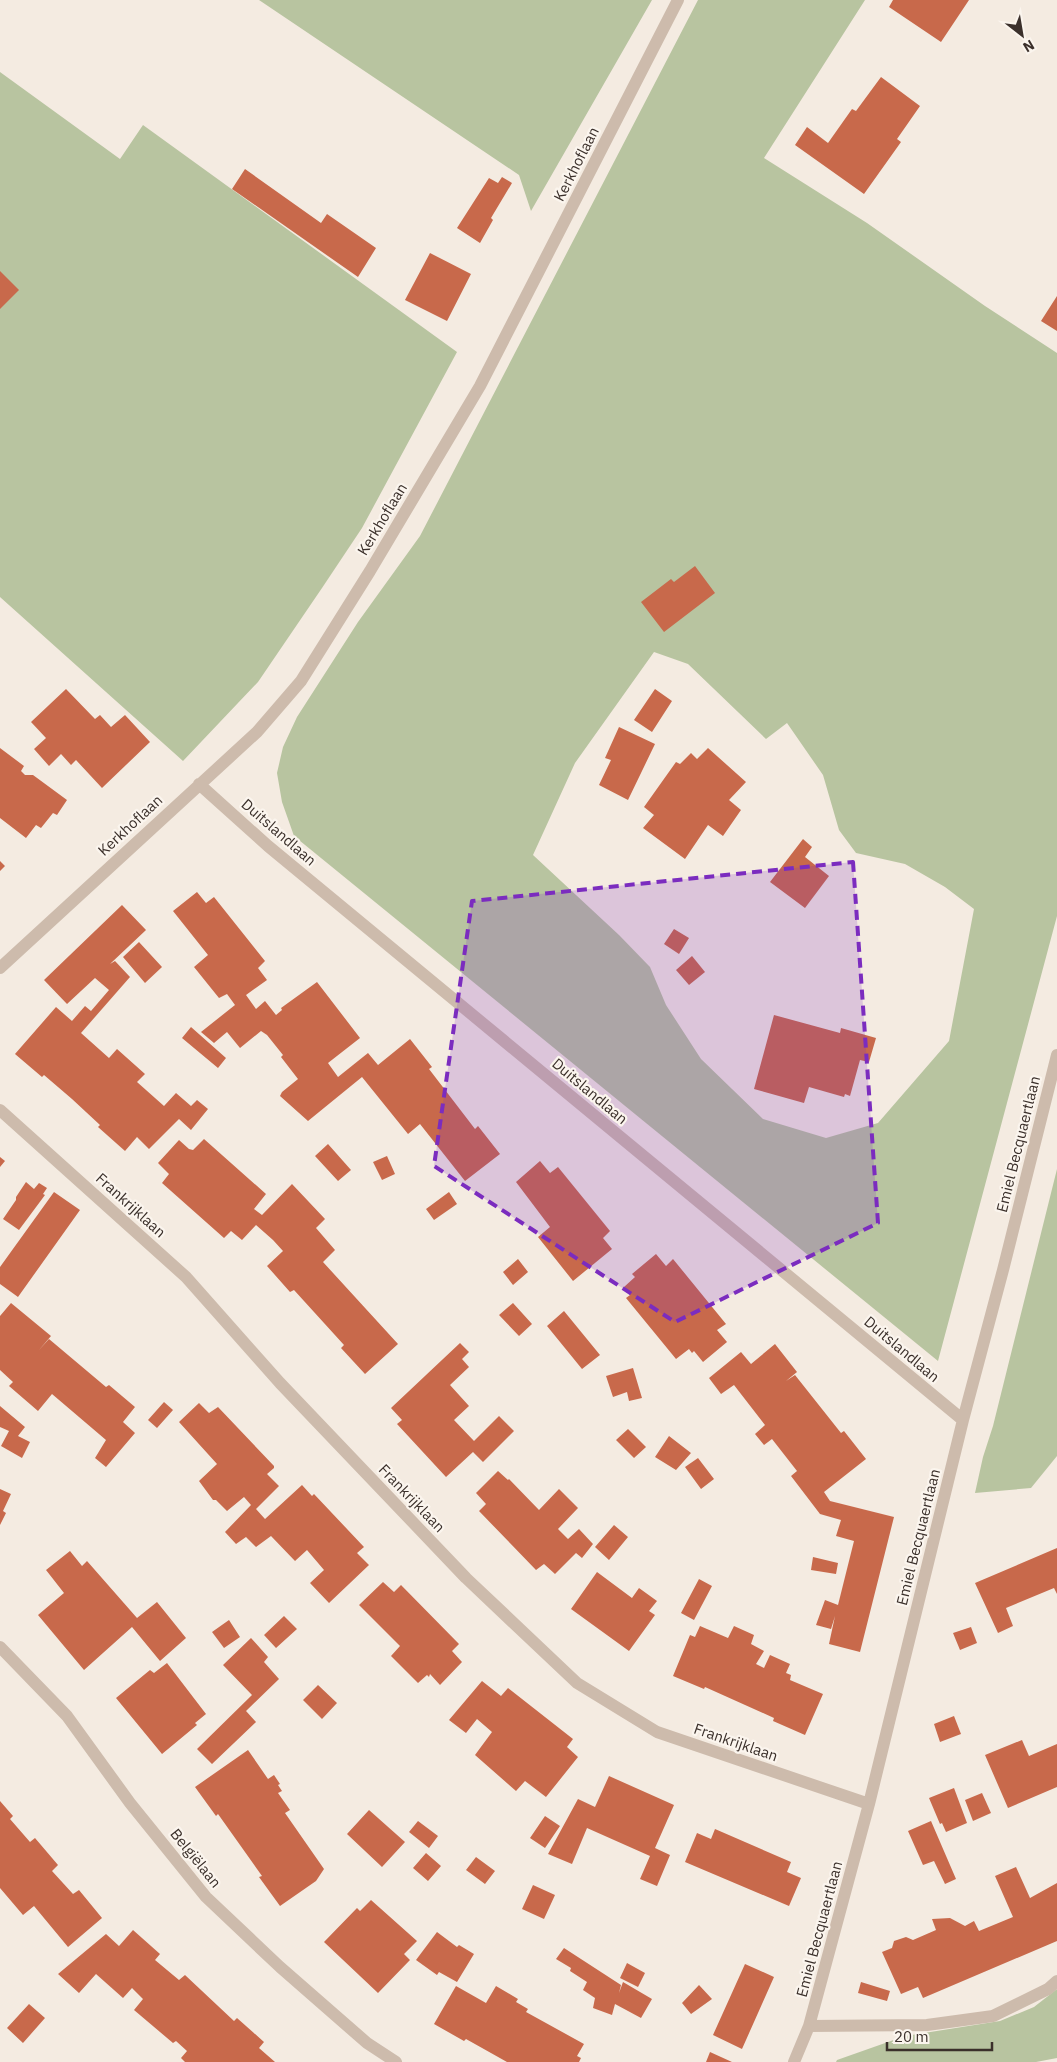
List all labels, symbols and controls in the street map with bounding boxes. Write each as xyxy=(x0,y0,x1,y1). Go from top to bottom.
north arrow xyxy=(997,10,1047,60)
text: N xyxy=(1020,36,1038,56)
street label: Kerkhoflaan xyxy=(549,124,603,204)
street label: Kerkhoflaan xyxy=(353,479,411,559)
street label: Kerkhoflaan xyxy=(94,790,166,860)
street label: Duitslandlaan xyxy=(238,794,320,870)
street label: Duitslandlaan xyxy=(548,1054,632,1128)
street label: Emiel Becquaertlaan xyxy=(992,1074,1044,1214)
street label: Frankrijklaan xyxy=(92,1169,170,1241)
street label: Duitslandlaan xyxy=(860,1312,944,1386)
street label: Frankrijklaan xyxy=(375,1460,449,1536)
street label: Emiel Becquaertlaan xyxy=(892,1467,944,1607)
street label: Frankrijklaan xyxy=(692,1719,780,1765)
street label: Belgiëlaan xyxy=(166,1825,226,1891)
street label: Emiel Becquaertlaan xyxy=(792,1859,846,1999)
scale bar xyxy=(887,2020,992,2052)
text: 20 m xyxy=(894,2027,929,2046)

